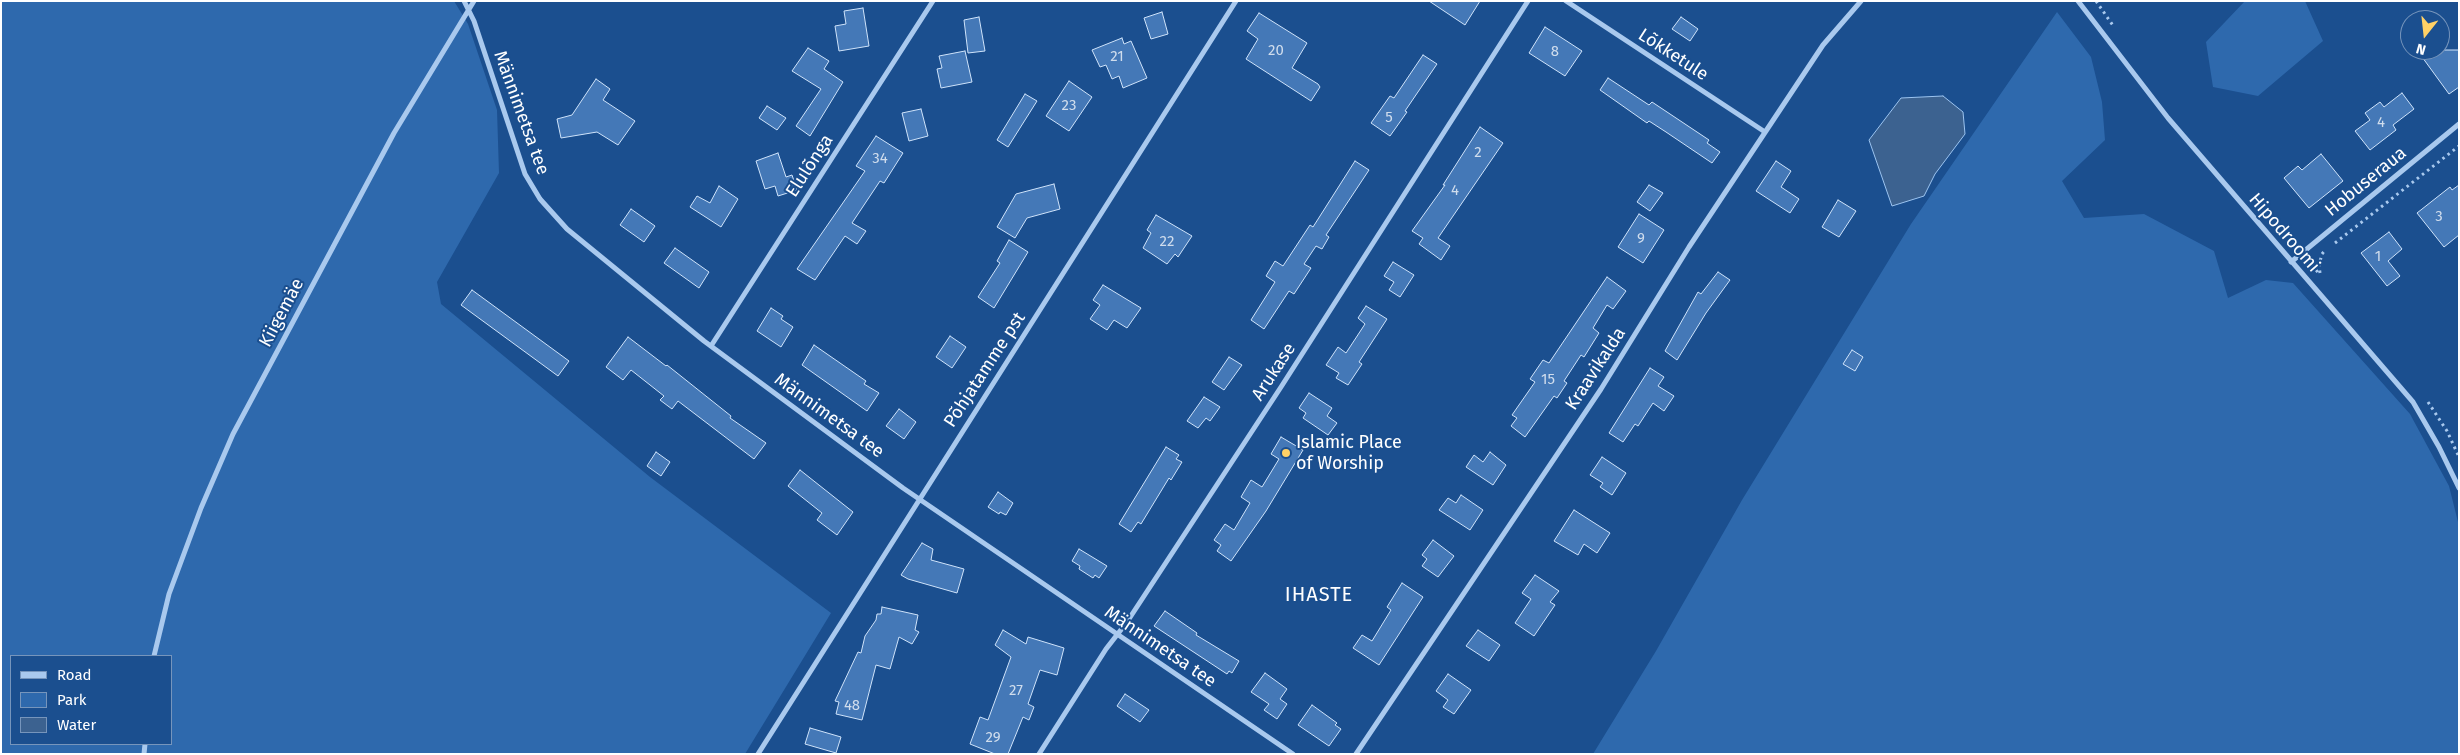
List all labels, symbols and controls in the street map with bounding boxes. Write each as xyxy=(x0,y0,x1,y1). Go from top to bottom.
north arrow xyxy=(2400,10,2450,60)
street label: Lõkketule xyxy=(1634,24,1712,86)
text: N xyxy=(2414,39,2428,58)
house number: 20 xyxy=(1268,42,1284,60)
house number: 8 xyxy=(1551,43,1559,61)
street label: Männimetsa tee xyxy=(489,48,553,178)
house number: 21 xyxy=(1110,48,1124,66)
house number: 23 xyxy=(1062,97,1076,115)
house number: 5 xyxy=(1385,109,1393,127)
house number: 4 xyxy=(2377,114,2385,132)
street label: Elulõnga xyxy=(782,131,838,201)
street label: Hobuseraua xyxy=(2321,143,2411,221)
house number: 2 xyxy=(1474,144,1482,162)
house number: 34 xyxy=(872,150,888,168)
house number: 4 xyxy=(1451,182,1459,200)
street label: Hipodroomi xyxy=(2244,189,2324,277)
house number: 3 xyxy=(2435,208,2443,226)
house number: 9 xyxy=(1637,230,1645,248)
house number: 22 xyxy=(1160,233,1174,251)
house number: 1 xyxy=(2375,248,2381,266)
street label: Kiigemäe xyxy=(255,275,309,351)
street label: Põhjatamme pst xyxy=(940,308,1030,432)
street label: Kraavikalda xyxy=(1561,324,1631,414)
street label: Arukase xyxy=(1247,339,1301,405)
street label: Männimetsa tee xyxy=(770,369,888,463)
house number: 15 xyxy=(1541,371,1555,389)
place label: Islamic Place of Worship xyxy=(1296,432,1402,474)
marker: Islamic Place of Worship xyxy=(1280,447,1292,459)
district label: IHASTE xyxy=(1284,583,1354,607)
street label: Männimetsa tee xyxy=(1100,602,1220,692)
legend xyxy=(10,655,172,745)
text: Road xyxy=(57,666,92,684)
house number: 27 xyxy=(1009,682,1023,700)
text: Park xyxy=(57,691,87,709)
house number: 48 xyxy=(844,697,860,715)
text: Water xyxy=(57,716,96,734)
house number: 29 xyxy=(985,729,1001,747)

